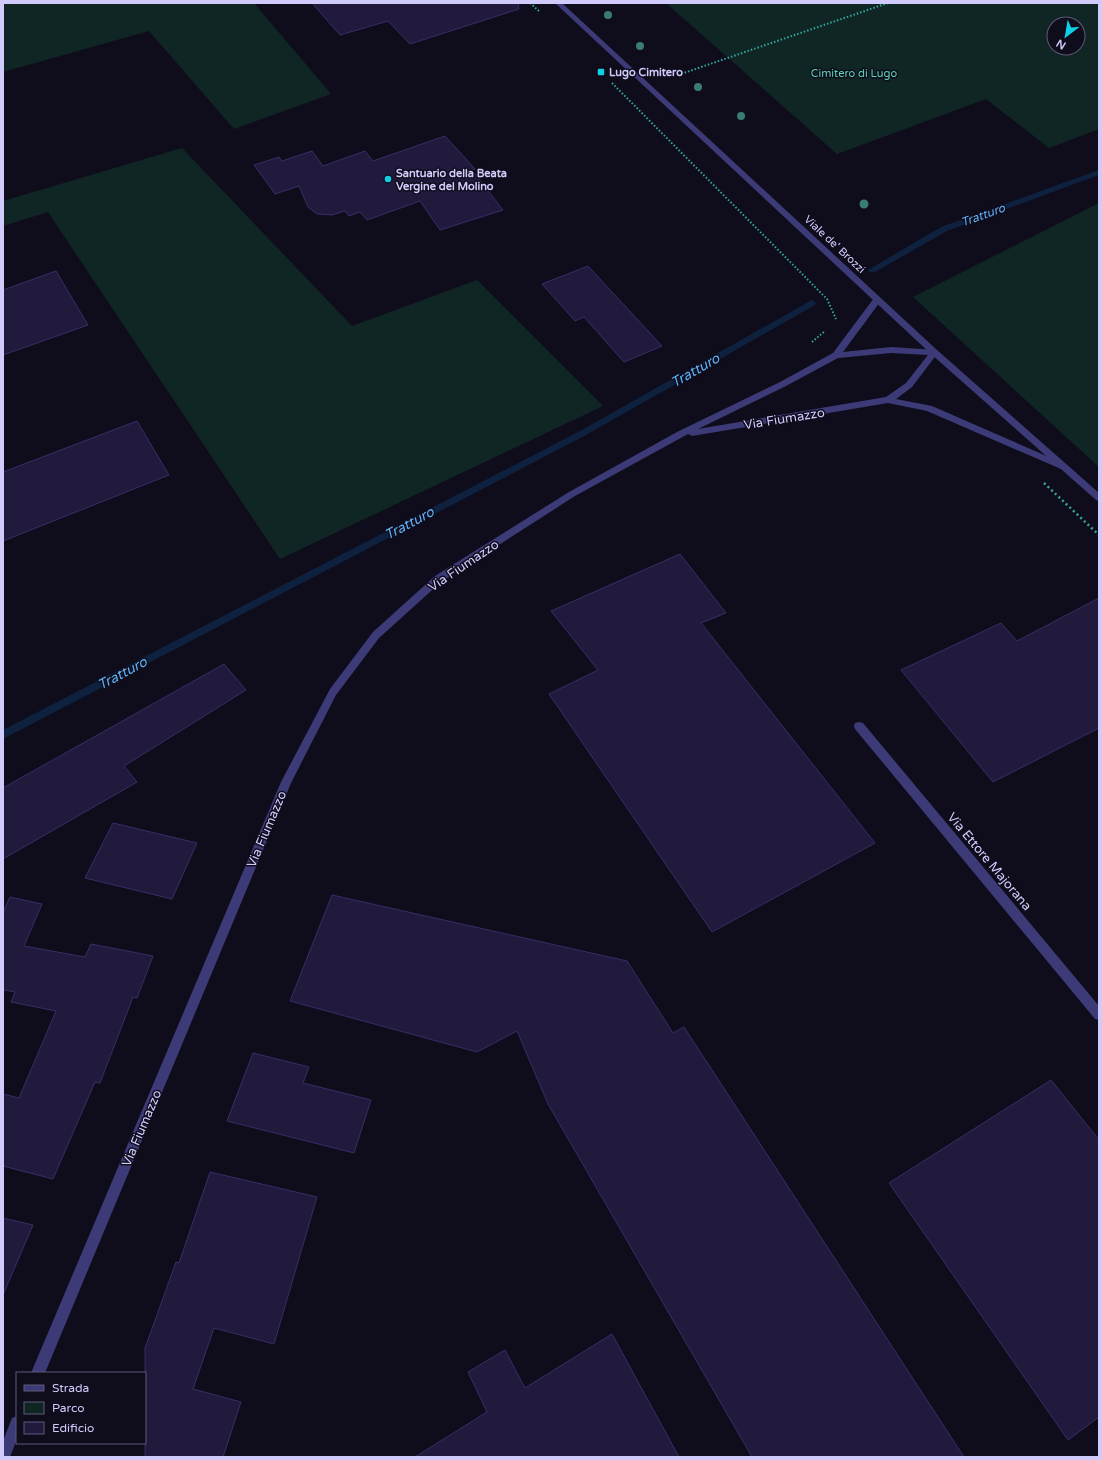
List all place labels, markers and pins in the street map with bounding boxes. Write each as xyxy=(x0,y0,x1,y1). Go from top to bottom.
place label: Lugo Cimitero xyxy=(609,66,683,80)
marker: Lugo Cimitero xyxy=(596,67,606,77)
place label: Santuario della Beata Vergine del Molino xyxy=(396,167,507,194)
marker: Santuario della Beata Vergine del Molino xyxy=(383,174,393,184)

